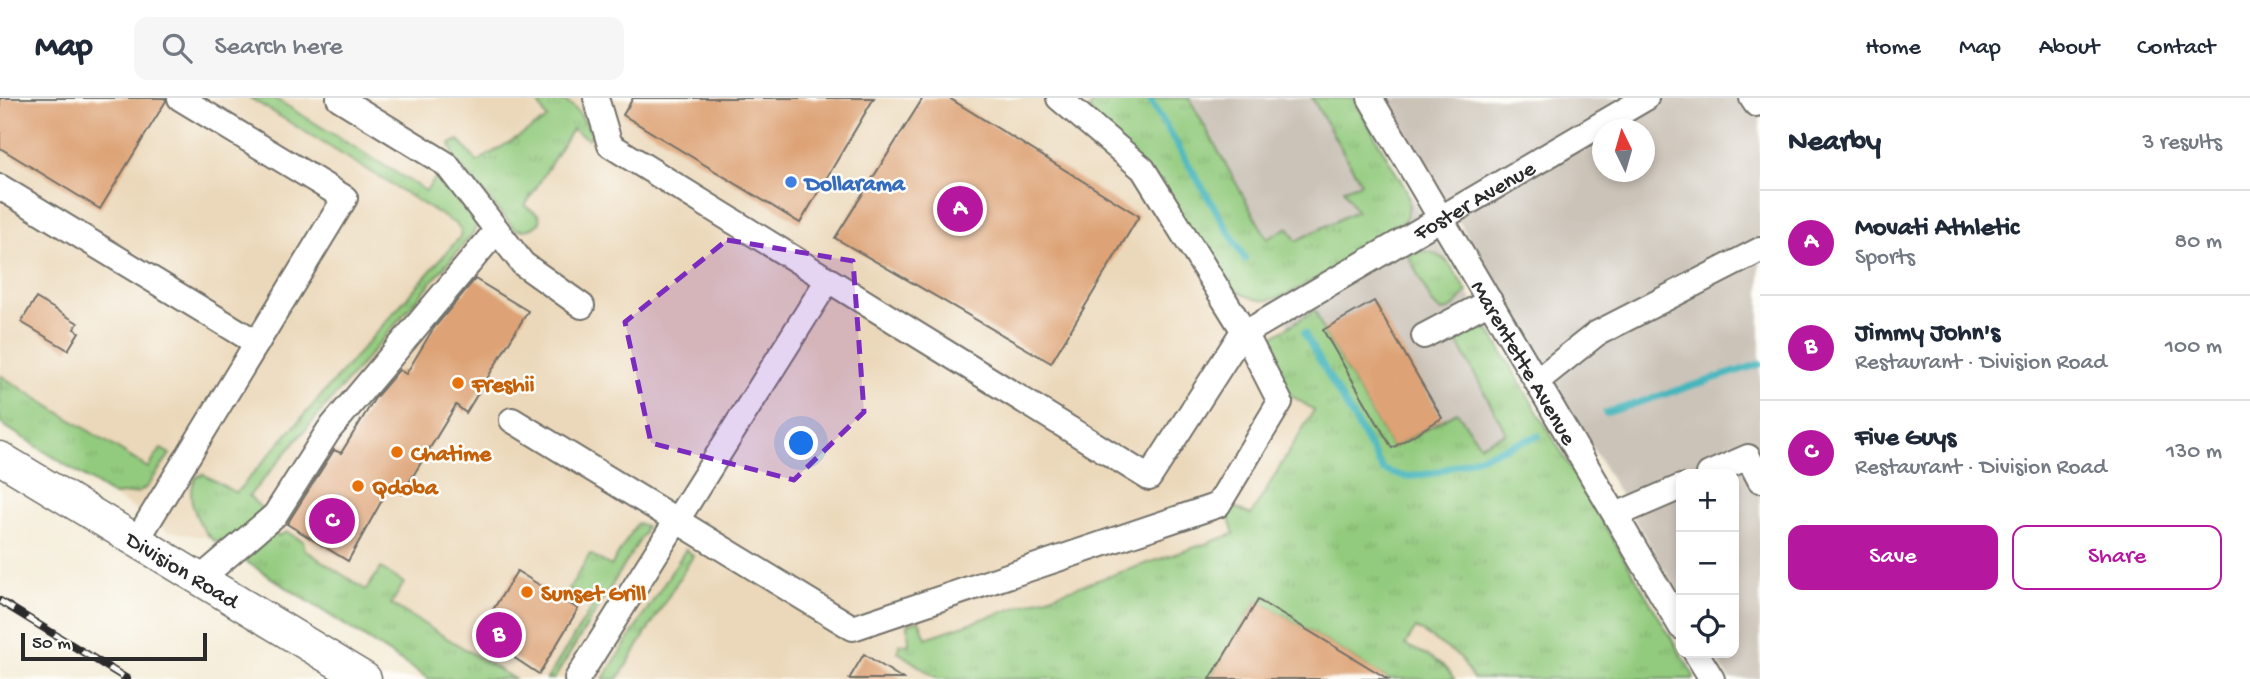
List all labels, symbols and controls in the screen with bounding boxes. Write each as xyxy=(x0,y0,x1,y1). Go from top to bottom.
search box xyxy=(134,17,624,80)
text: Map xyxy=(35,29,92,67)
icon: search xyxy=(158,29,196,67)
text: Search here xyxy=(214,33,343,64)
text: Home xyxy=(1865,34,1921,63)
text: Map xyxy=(1959,34,2001,63)
text: About xyxy=(2039,34,2099,63)
text: Contact xyxy=(2137,34,2215,63)
north arrow xyxy=(1592,119,1655,182)
text: Nearby xyxy=(1788,126,1881,161)
text: 3 results xyxy=(2142,130,2222,157)
street label: Foster Avenue xyxy=(1409,155,1542,249)
place label: Dollarama xyxy=(803,172,906,199)
marker: Dollarama xyxy=(783,174,799,190)
pin: A xyxy=(937,183,983,235)
text: Movati Athletic xyxy=(1855,214,2019,245)
text: A xyxy=(1804,229,1818,256)
text: 80 m xyxy=(2175,229,2222,256)
text: Sports xyxy=(1855,245,1915,272)
street label: Marentette Avenue xyxy=(1463,276,1581,452)
text: Jimmy John's xyxy=(1855,319,2000,350)
text: B xyxy=(1805,334,1817,361)
text: 100 m xyxy=(2165,334,2222,361)
text: Restaurant · Division Road xyxy=(1855,350,2107,377)
place label: Freshii xyxy=(471,373,535,400)
marker: Freshii xyxy=(450,375,466,391)
text: Five Guys xyxy=(1855,424,1956,455)
your location xyxy=(784,426,818,460)
text: C xyxy=(1805,439,1817,466)
text: 130 m xyxy=(2166,439,2222,466)
place label: Chatime xyxy=(411,442,492,469)
marker: Chatime xyxy=(389,444,405,460)
text: Restaurant · Division Road xyxy=(1855,455,2107,482)
map controls xyxy=(1676,469,1739,658)
button: + xyxy=(1676,469,1739,532)
place label: Qdoba xyxy=(372,476,439,503)
marker: Qdoba xyxy=(350,478,366,494)
pin: C xyxy=(309,495,355,547)
button: Save xyxy=(1788,525,1998,590)
button: Share xyxy=(2012,525,2222,590)
street label: Division Road xyxy=(118,526,244,617)
button: − xyxy=(1676,532,1739,595)
place label: Sunset Grill xyxy=(541,582,646,609)
marker: Sunset Grill xyxy=(519,584,535,600)
button: locate xyxy=(1676,595,1739,658)
pin: B xyxy=(476,609,522,661)
scale bar xyxy=(21,630,206,662)
text: 50 m xyxy=(32,633,71,656)

